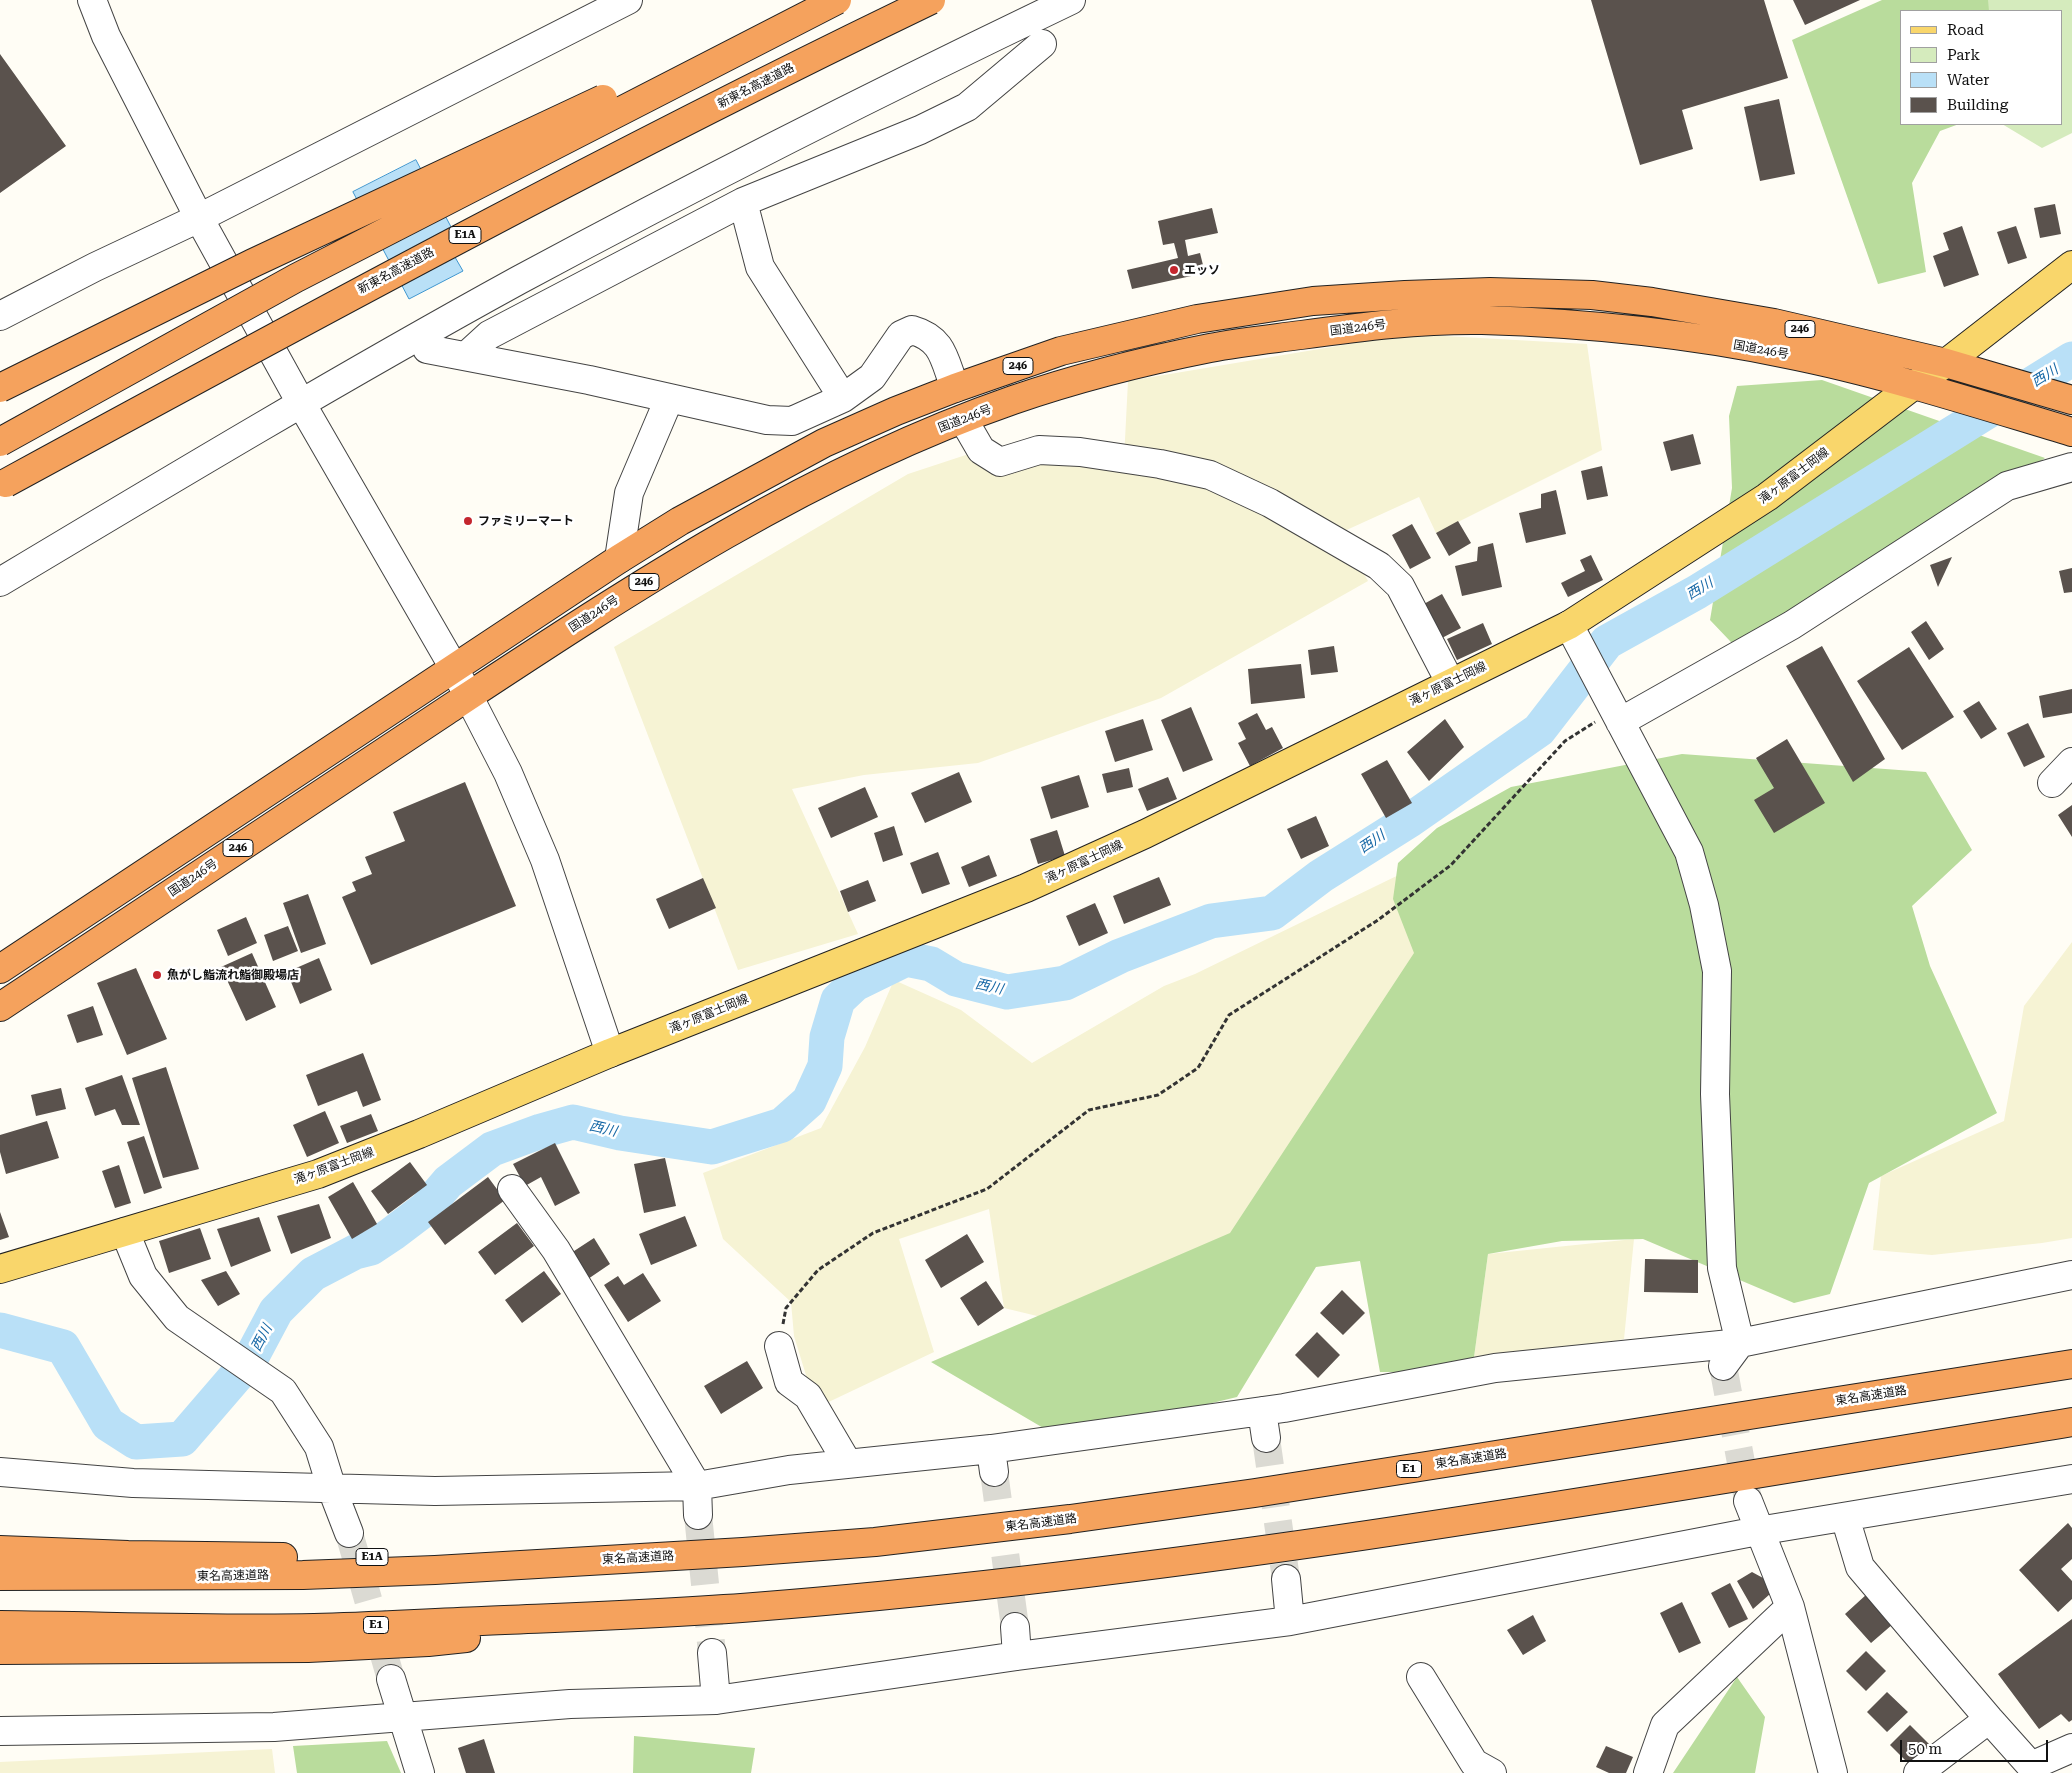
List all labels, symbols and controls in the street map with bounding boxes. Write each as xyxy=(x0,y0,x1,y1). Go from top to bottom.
legend xyxy=(1900,10,2062,125)
text: Road xyxy=(1947,21,1984,39)
text: Park xyxy=(1947,46,1980,64)
street label: 新東名高速道路 xyxy=(715,61,797,111)
text: Water xyxy=(1947,71,1989,89)
text: Building xyxy=(1947,96,2008,114)
road number: E1A xyxy=(449,226,481,244)
street label: 新東名高速道路 xyxy=(356,245,436,297)
place label: エッソ xyxy=(1184,263,1220,277)
marker: エッソ xyxy=(1168,264,1180,276)
street label: 国道246号 xyxy=(1329,317,1387,339)
road number: 246 xyxy=(1785,320,1815,338)
street label: 国道246号 xyxy=(1732,338,1790,362)
road number: 246 xyxy=(1003,358,1033,374)
water label: 西川 xyxy=(2029,361,2061,391)
street label: 国道246号 xyxy=(936,402,994,436)
street label: 滝ヶ原富士岡線 xyxy=(1756,445,1832,507)
place label: ファミリーマート xyxy=(478,514,574,528)
marker: ファミリーマート xyxy=(462,515,474,527)
road number: 246 xyxy=(629,574,659,590)
water label: 西川 xyxy=(1684,575,1716,603)
street label: 国道246号 xyxy=(567,593,621,635)
street label: 滝ヶ原富士岡線 xyxy=(1407,659,1489,709)
water label: 西川 xyxy=(1356,827,1388,857)
street label: 滝ヶ原富士岡線 xyxy=(1043,838,1125,886)
road number: 246 xyxy=(223,840,253,856)
street label: 国道246号 xyxy=(166,856,220,900)
place label: 魚がし鮨流れ鮨御殿場店 xyxy=(167,968,299,982)
marker: 魚がし鮨流れ鮨御殿場店 xyxy=(151,969,163,981)
water label: 西川 xyxy=(974,976,1004,998)
street label: 滝ヶ原富士岡線 xyxy=(667,992,751,1036)
water label: 西川 xyxy=(587,1118,619,1140)
street label: 滝ヶ原富士岡線 xyxy=(292,1145,376,1187)
water label: 西川 xyxy=(248,1322,276,1354)
street label: 東名高速道路 xyxy=(1834,1383,1908,1409)
street label: 東名高速道路 xyxy=(1434,1446,1508,1472)
road number: E1 xyxy=(1396,1460,1422,1478)
street label: 東名高速道路 xyxy=(1004,1511,1078,1535)
road number: E1A xyxy=(356,1548,388,1565)
street label: 東名高速道路 xyxy=(602,1549,674,1567)
street label: 東名高速道路 xyxy=(197,1568,269,1584)
road number: E1 xyxy=(364,1616,388,1634)
scale bar xyxy=(1902,1730,2050,1762)
text: 50 m xyxy=(1908,1740,1942,1758)

